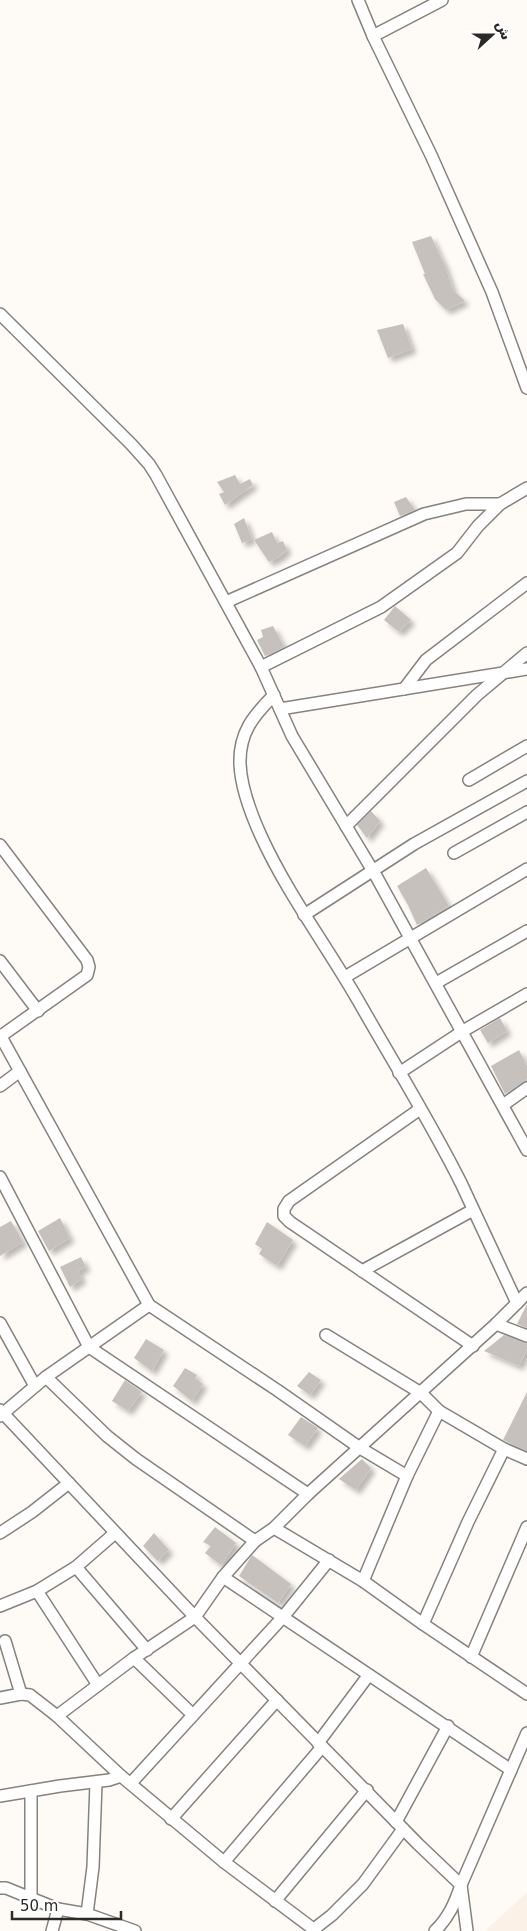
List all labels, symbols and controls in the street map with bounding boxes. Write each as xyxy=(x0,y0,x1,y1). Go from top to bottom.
north arrow xyxy=(467,10,517,60)
text: ش xyxy=(493,18,515,42)
scale bar xyxy=(12,1888,121,1920)
text: 50 m xyxy=(20,1897,58,1915)

